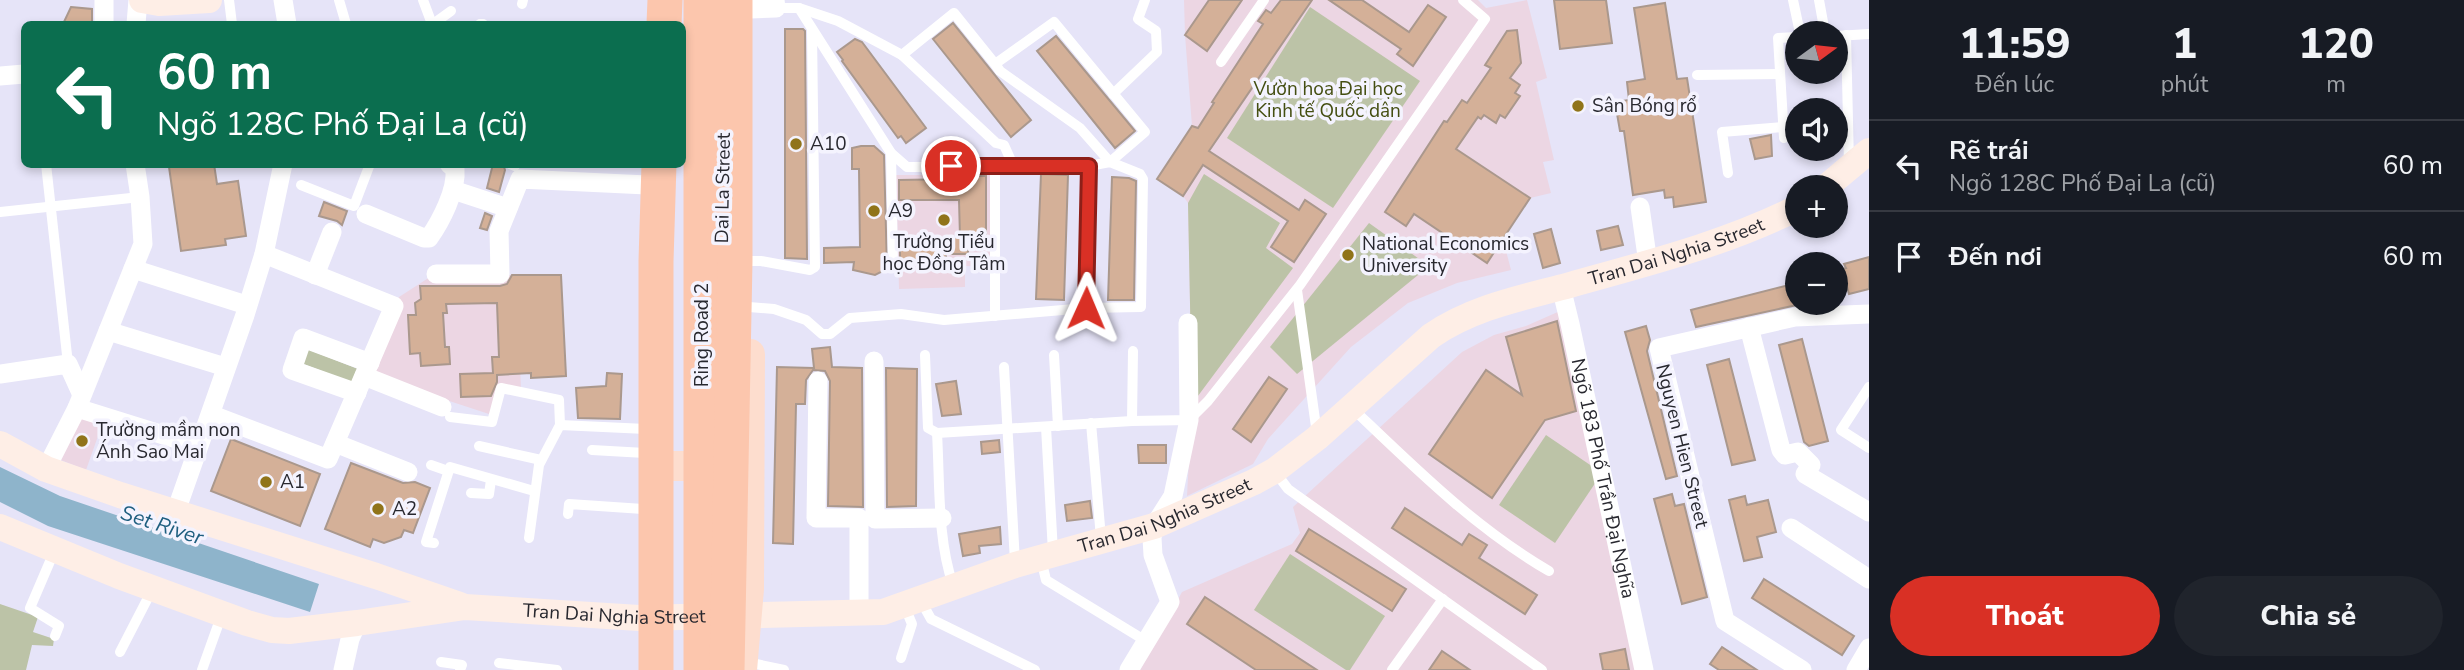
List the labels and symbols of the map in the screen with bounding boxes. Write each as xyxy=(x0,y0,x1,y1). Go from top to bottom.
north arrow xyxy=(1785,21,1848,84)
park label: Vườn hoa Đại học Kinh tế Quốc dân xyxy=(1253,76,1403,124)
place label: Sân Bóng rổ xyxy=(1592,93,1697,119)
marker: Sân Bóng rổ xyxy=(1570,98,1586,114)
place label: A10 xyxy=(810,131,847,157)
street label: Dai La Street xyxy=(709,132,737,244)
marker: A10 xyxy=(788,136,804,152)
pin xyxy=(921,136,981,196)
place label: A9 xyxy=(888,198,913,224)
marker: A9 xyxy=(866,203,882,219)
street label: Tran Dai Nghia Street xyxy=(1586,211,1769,292)
marker: Trường Tiểu học Đồng Tâm xyxy=(936,212,952,228)
place label: Trường Tiểu học Đồng Tâm xyxy=(883,229,1005,277)
place label: National Economics University xyxy=(1362,231,1529,279)
marker: National Economics University xyxy=(1340,247,1356,263)
position arrow xyxy=(1049,271,1123,345)
street label: Ring Road 2 xyxy=(689,283,715,387)
street label: Ngõ 183 Phố Trần Đại Nghĩa xyxy=(1565,356,1641,601)
street label: Nguyen Hien Street xyxy=(1649,361,1715,531)
place label: Trường mầm non Ánh Sao Mai xyxy=(96,417,240,465)
marker: Trường mầm non Ánh Sao Mai xyxy=(74,433,90,449)
place label: A1 xyxy=(280,469,305,495)
street label: Tran Dai Nghia Street xyxy=(1075,472,1256,560)
marker: A1 xyxy=(258,474,274,490)
place label: A2 xyxy=(392,496,417,522)
water label: Set River xyxy=(117,499,207,552)
marker: A2 xyxy=(370,501,386,517)
street label: Tran Dai Nghia Street xyxy=(522,598,706,631)

